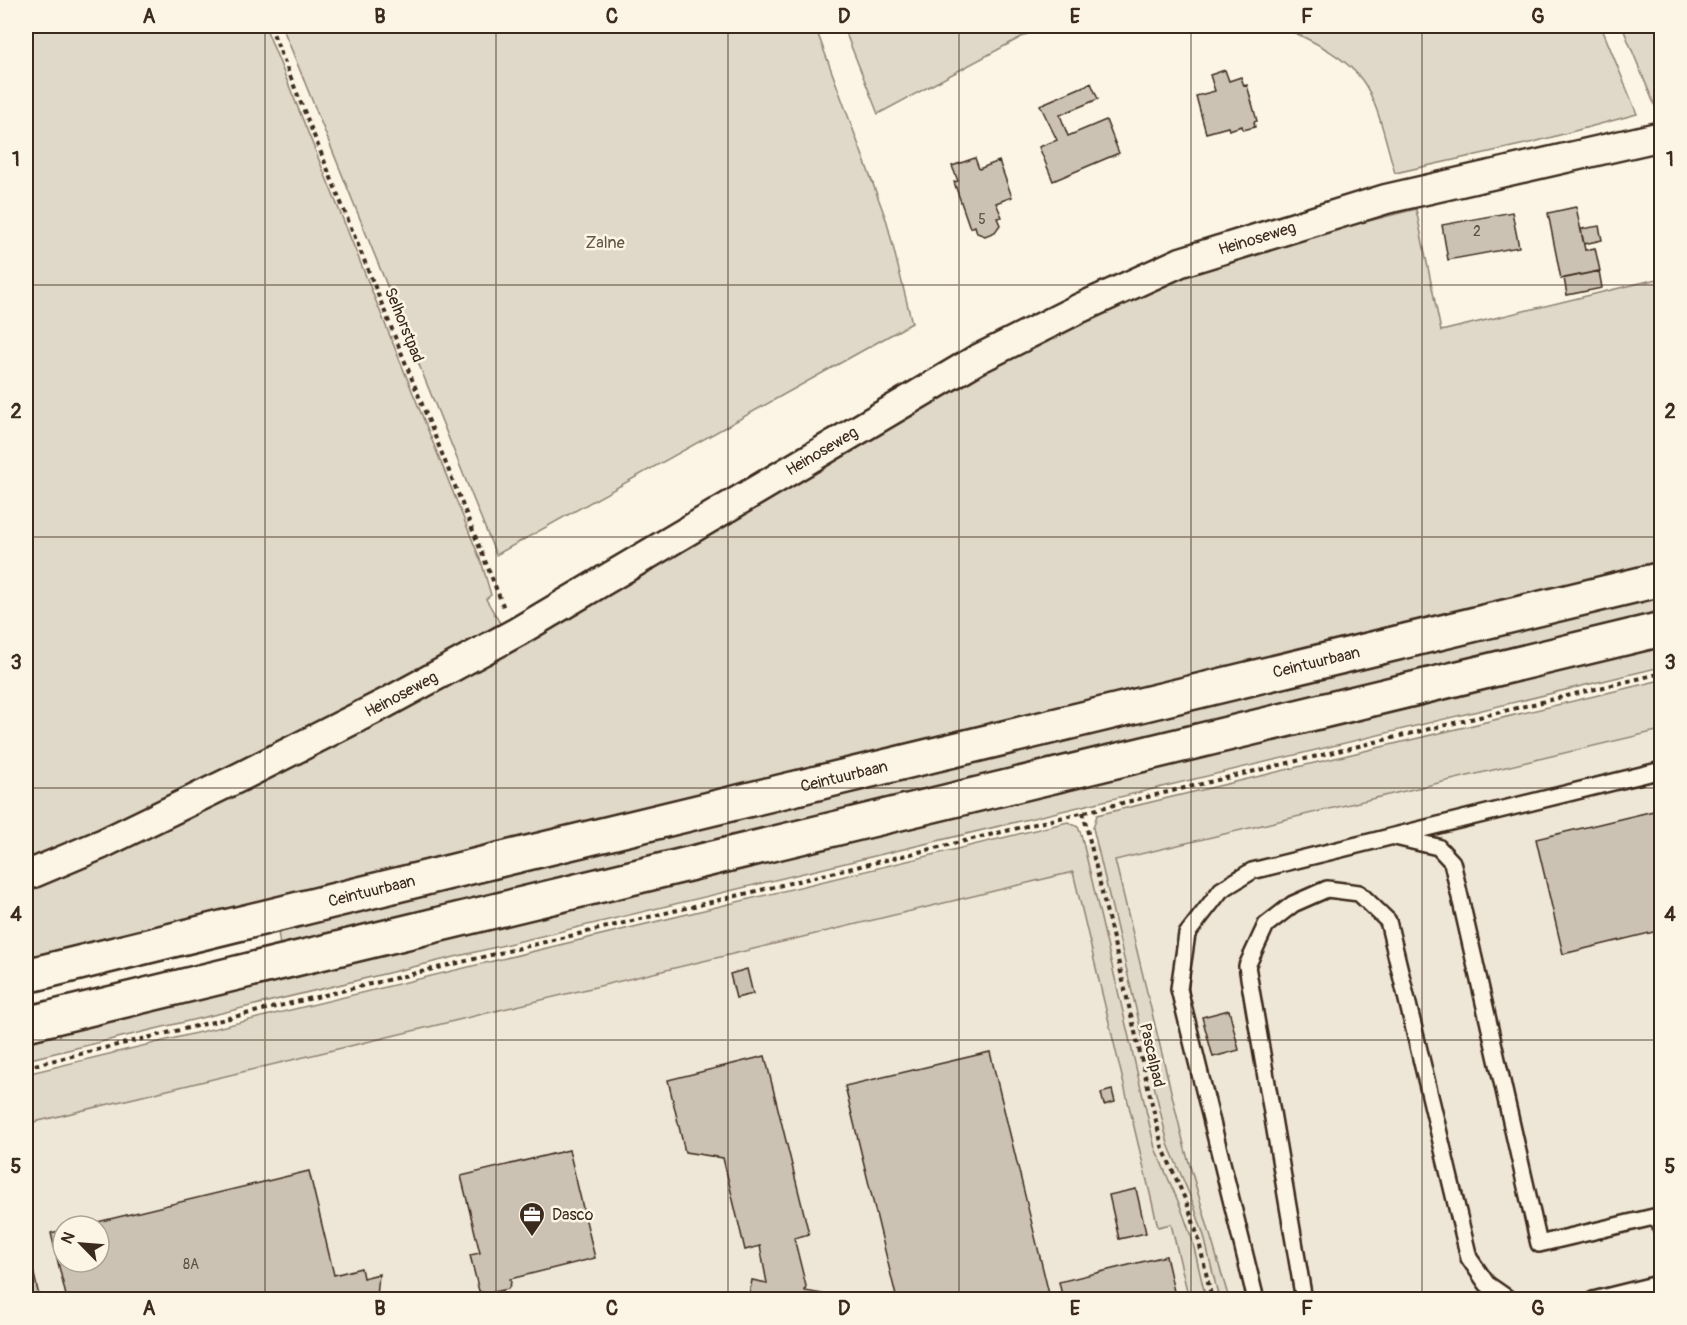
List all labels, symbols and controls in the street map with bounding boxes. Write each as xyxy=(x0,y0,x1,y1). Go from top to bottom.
text: A xyxy=(143,4,156,29)
text: B xyxy=(374,4,386,29)
text: C xyxy=(606,4,618,29)
text: D xyxy=(838,4,851,29)
text: E xyxy=(1070,4,1081,29)
text: F xyxy=(1301,4,1313,29)
text: G xyxy=(1531,4,1545,29)
text: 1 xyxy=(12,147,20,172)
text: 1 xyxy=(1666,147,1674,172)
house number: 5 xyxy=(978,211,986,228)
street label: Heinoseweg xyxy=(1216,217,1298,260)
house number: 2 xyxy=(1473,223,1481,240)
park label: Zalne xyxy=(585,233,625,253)
street label: Selhorstpad xyxy=(380,285,428,365)
text: 2 xyxy=(10,399,22,424)
text: 2 xyxy=(1664,399,1676,424)
street label: Heinoseweg xyxy=(782,422,861,480)
street label: Ceintuurbaan xyxy=(1271,642,1362,683)
text: 3 xyxy=(10,650,22,675)
text: 3 xyxy=(1664,650,1676,675)
street label: Heinoseweg xyxy=(361,667,441,722)
street label: Ceintuurbaan xyxy=(798,756,890,797)
street label: Ceintuurbaan xyxy=(326,871,417,911)
text: 4 xyxy=(10,902,22,927)
text: 4 xyxy=(1664,902,1676,927)
street label: Pascalpad xyxy=(1135,1021,1169,1089)
text: 5 xyxy=(11,1154,22,1179)
text: 5 xyxy=(1665,1154,1676,1179)
office icon: Dasco xyxy=(517,1200,547,1238)
place label: Dasco xyxy=(552,1205,594,1225)
north arrow xyxy=(51,1214,111,1274)
text: N xyxy=(57,1229,80,1247)
house number: 8A xyxy=(183,1256,199,1273)
text: A xyxy=(143,1296,156,1321)
text: B xyxy=(374,1296,386,1321)
text: C xyxy=(606,1296,618,1321)
text: D xyxy=(838,1296,851,1321)
text: E xyxy=(1070,1296,1081,1321)
text: F xyxy=(1301,1296,1313,1321)
text: G xyxy=(1531,1296,1545,1321)

